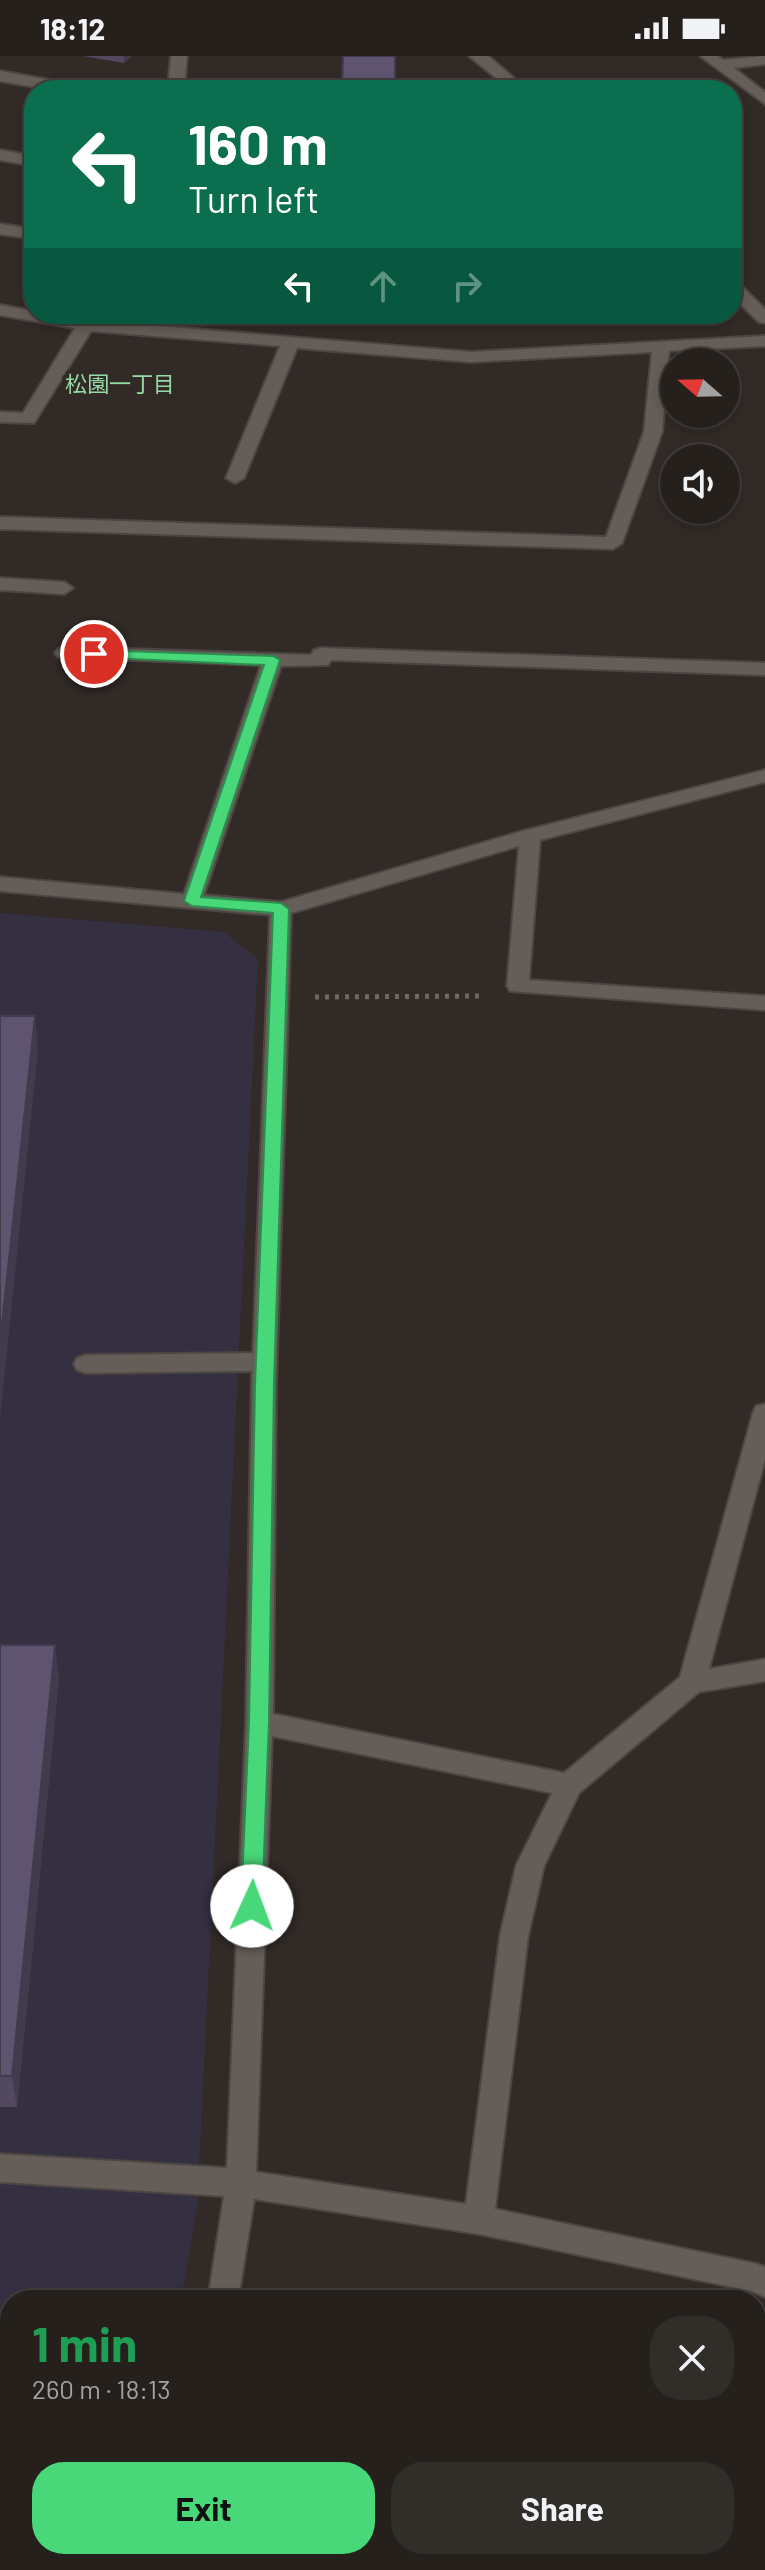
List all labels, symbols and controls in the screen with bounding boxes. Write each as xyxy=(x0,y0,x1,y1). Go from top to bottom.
text: 18:12 xyxy=(40,10,105,46)
text: 160 m xyxy=(188,109,328,176)
icon: left xyxy=(56,112,160,216)
text: Turn left xyxy=(188,177,319,220)
icon: left xyxy=(277,264,321,308)
icon: ahead xyxy=(361,264,405,308)
icon: right xyxy=(445,264,489,308)
north arrow xyxy=(660,348,740,428)
map controls xyxy=(660,348,740,524)
district label: 松園一丁目 xyxy=(65,370,175,396)
button: sound xyxy=(660,444,740,524)
pin xyxy=(60,620,128,688)
icon: arrive xyxy=(72,632,116,676)
position arrow xyxy=(210,1864,294,1948)
text: 1 min xyxy=(32,2314,137,2372)
button: close xyxy=(650,2316,734,2400)
text: 260 m · 18:13 xyxy=(32,2373,171,2404)
button: Exit xyxy=(32,2462,375,2554)
button: Share xyxy=(391,2462,734,2554)

